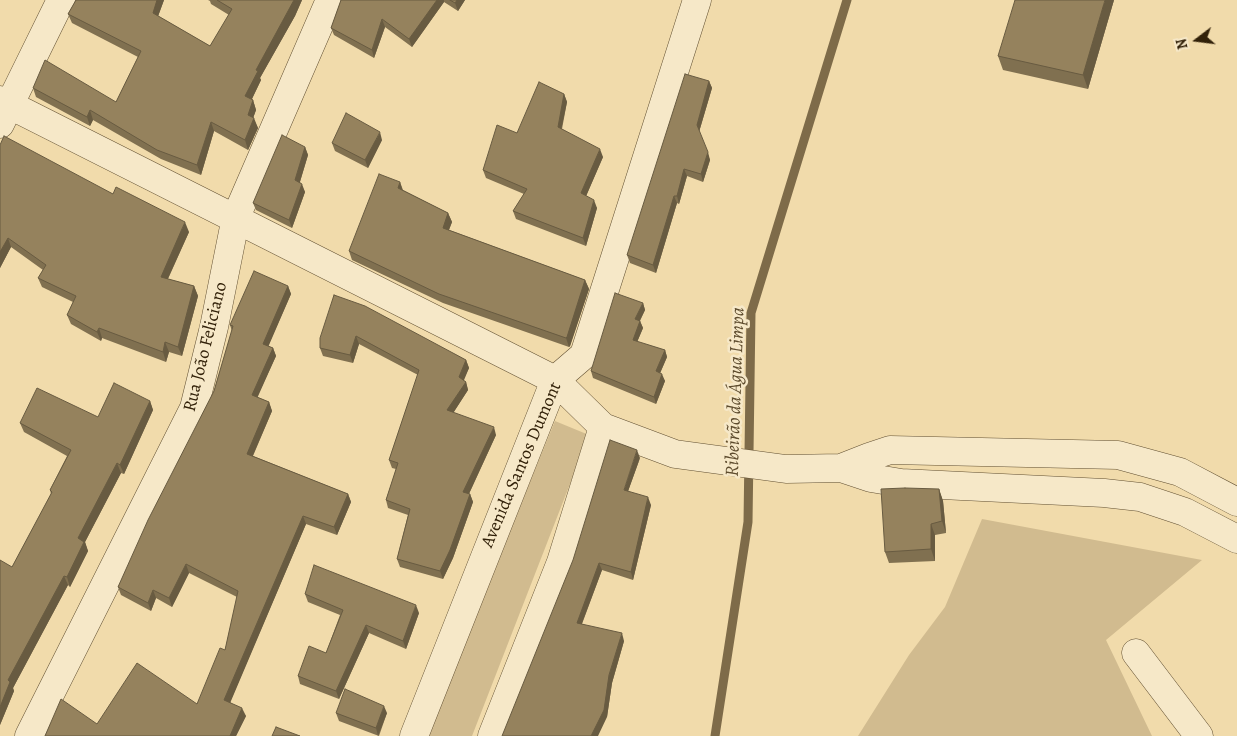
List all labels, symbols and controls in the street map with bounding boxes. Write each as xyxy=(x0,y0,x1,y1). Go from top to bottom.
north arrow xyxy=(1172,15,1222,65)
text: N xyxy=(1172,37,1193,51)
street label: Rua João Feliciano xyxy=(179,280,233,414)
water label: Ribeirão da Água Limpa xyxy=(722,307,750,477)
street label: Avenida Santos Dumont xyxy=(477,379,567,551)

